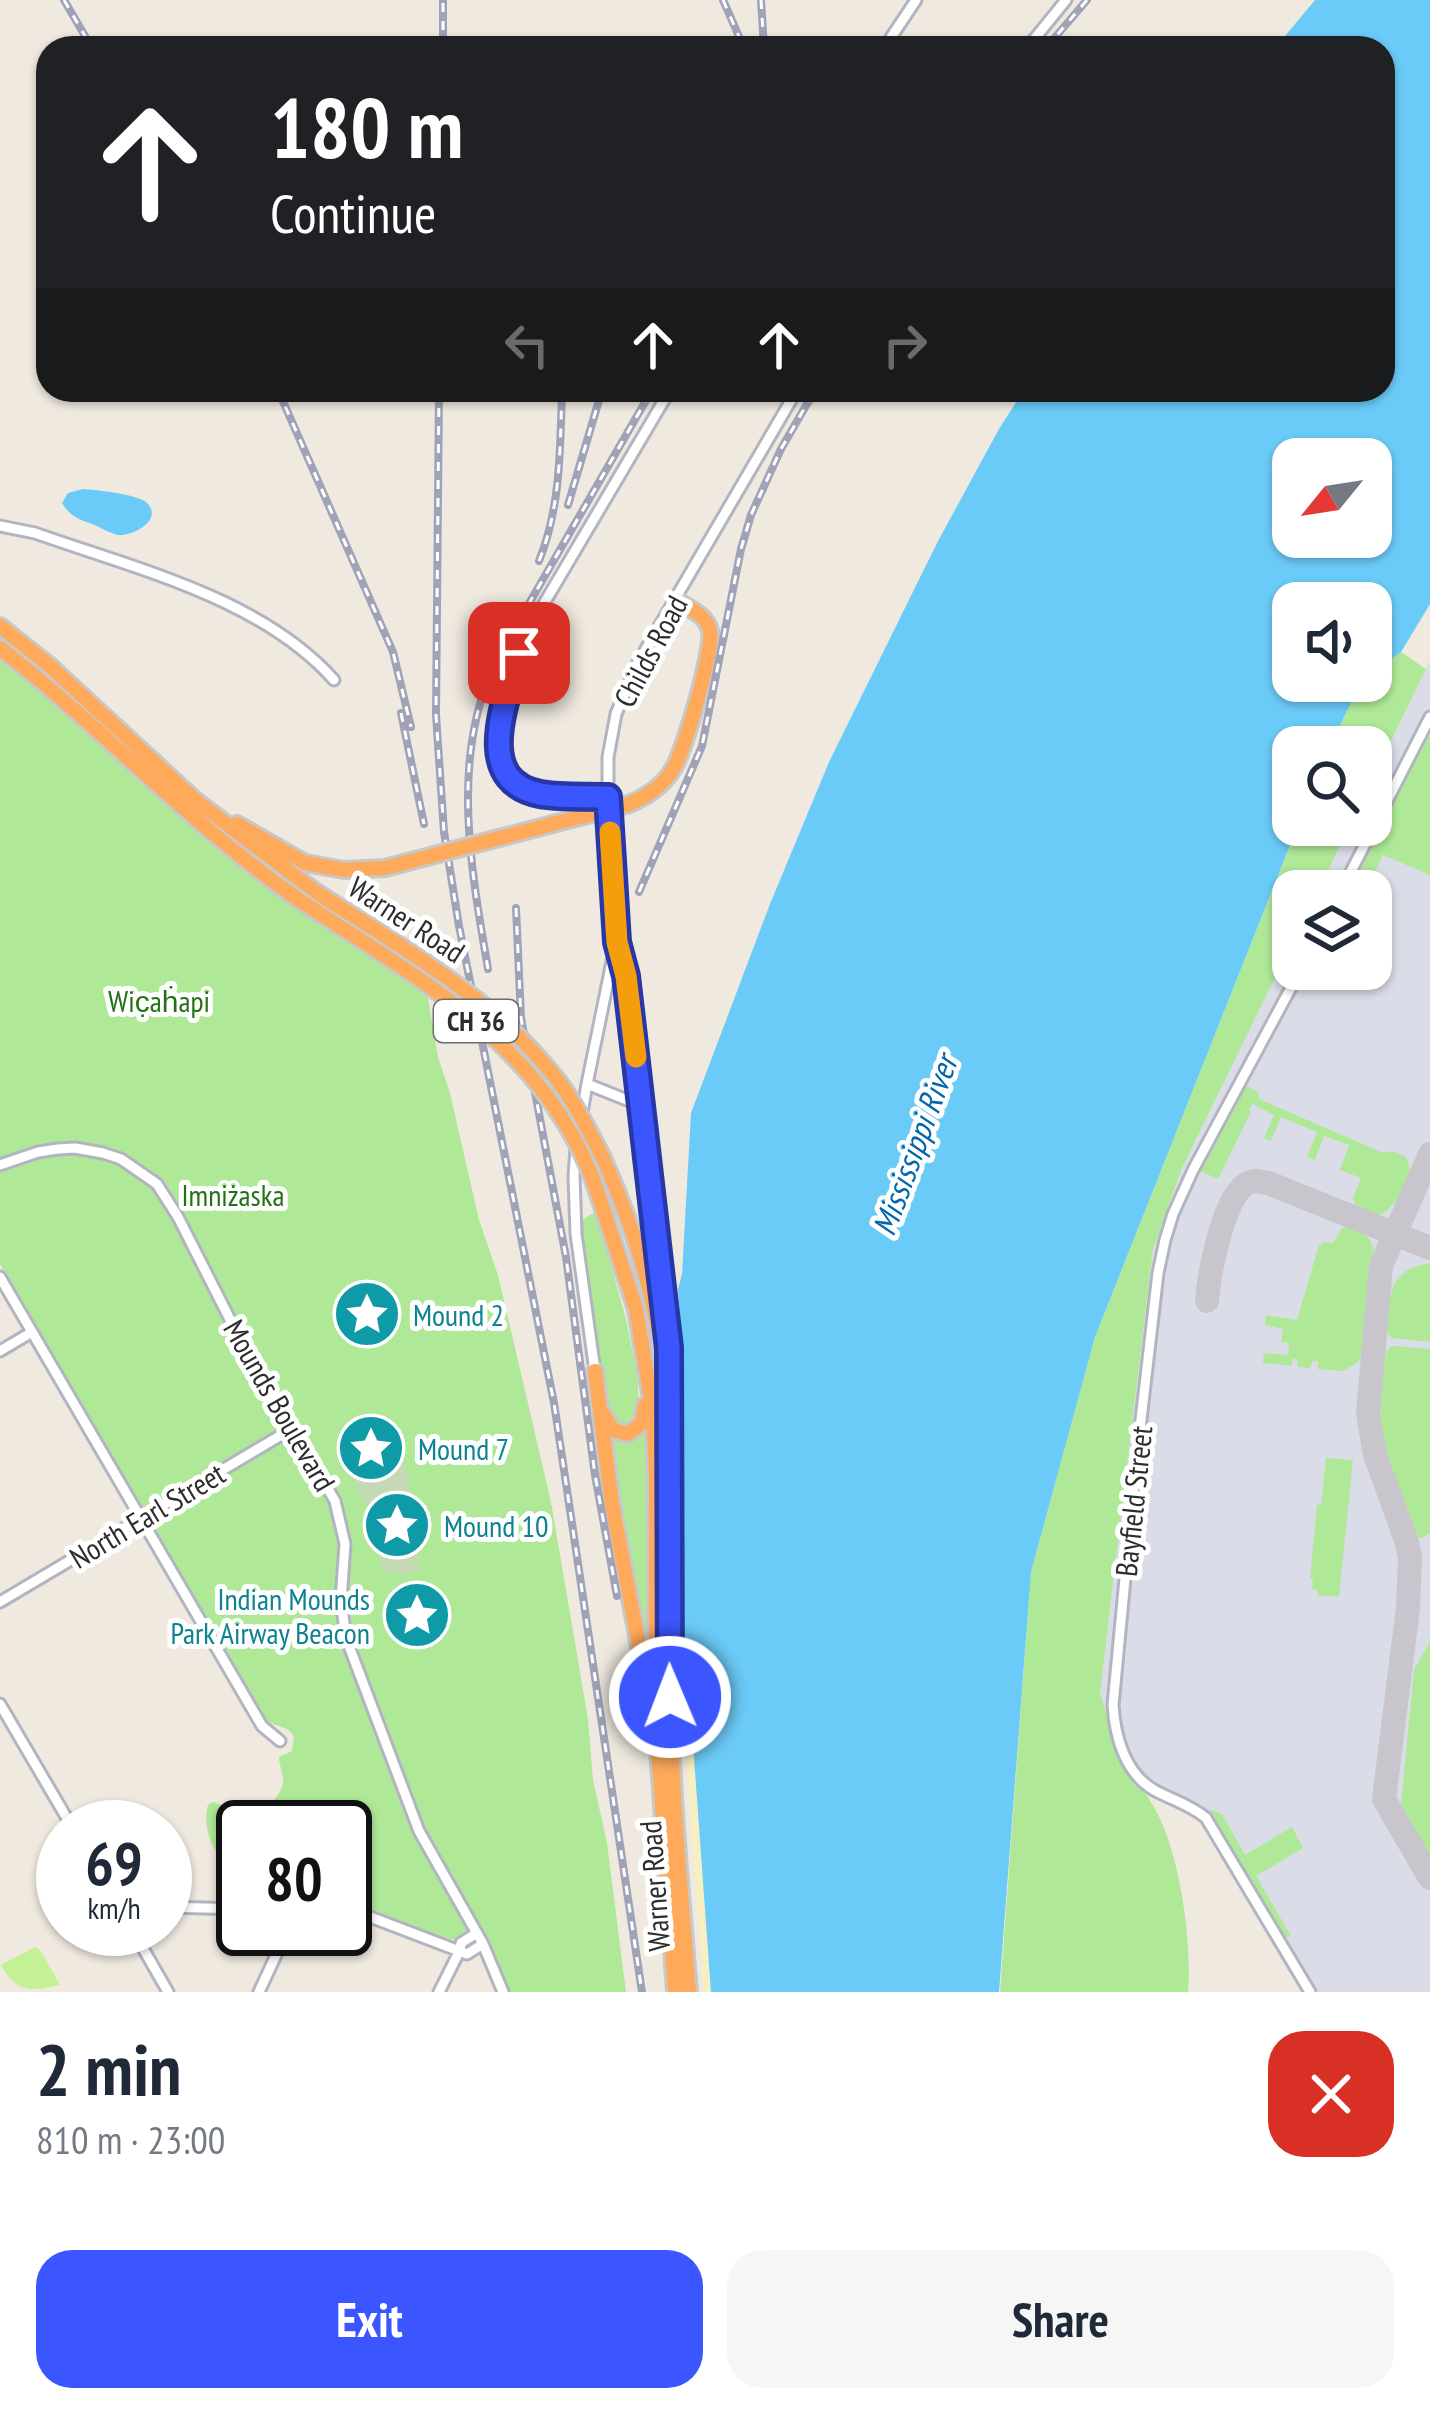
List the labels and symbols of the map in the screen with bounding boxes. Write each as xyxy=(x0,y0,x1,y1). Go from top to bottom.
north arrow xyxy=(1272,438,1392,558)
street label: Childs Road xyxy=(604,588,696,714)
pin xyxy=(468,602,570,704)
street label: Warner Road xyxy=(342,867,472,971)
park label: Wic̣aḣapi xyxy=(108,981,210,1020)
road number: CH 36 xyxy=(434,1000,518,1042)
water label: Mississippi River xyxy=(862,1045,968,1241)
park label: Imniżaska xyxy=(182,1175,284,1214)
place icon: Mound 2 xyxy=(332,1279,402,1349)
place label: Mound 2 xyxy=(413,1295,504,1334)
street label: Mounds Boulevard xyxy=(215,1312,345,1498)
place icon: Mound 7 xyxy=(336,1413,406,1483)
street label: Bayfield Street xyxy=(1106,1423,1160,1578)
place label: Mound 7 xyxy=(418,1429,509,1468)
street label: North Earl Street xyxy=(62,1453,232,1577)
place icon: Mound 10 xyxy=(362,1490,432,1560)
place label: Mound 10 xyxy=(444,1506,549,1545)
place label: Indian Mounds Park Airway Beacon xyxy=(170,1579,370,1652)
place icon: Indian Mounds Park Airway Beacon xyxy=(382,1580,452,1650)
position arrow xyxy=(607,1634,733,1760)
speed limit sign: 80 xyxy=(216,1800,372,1956)
street label: Warner Road xyxy=(630,1819,678,1953)

